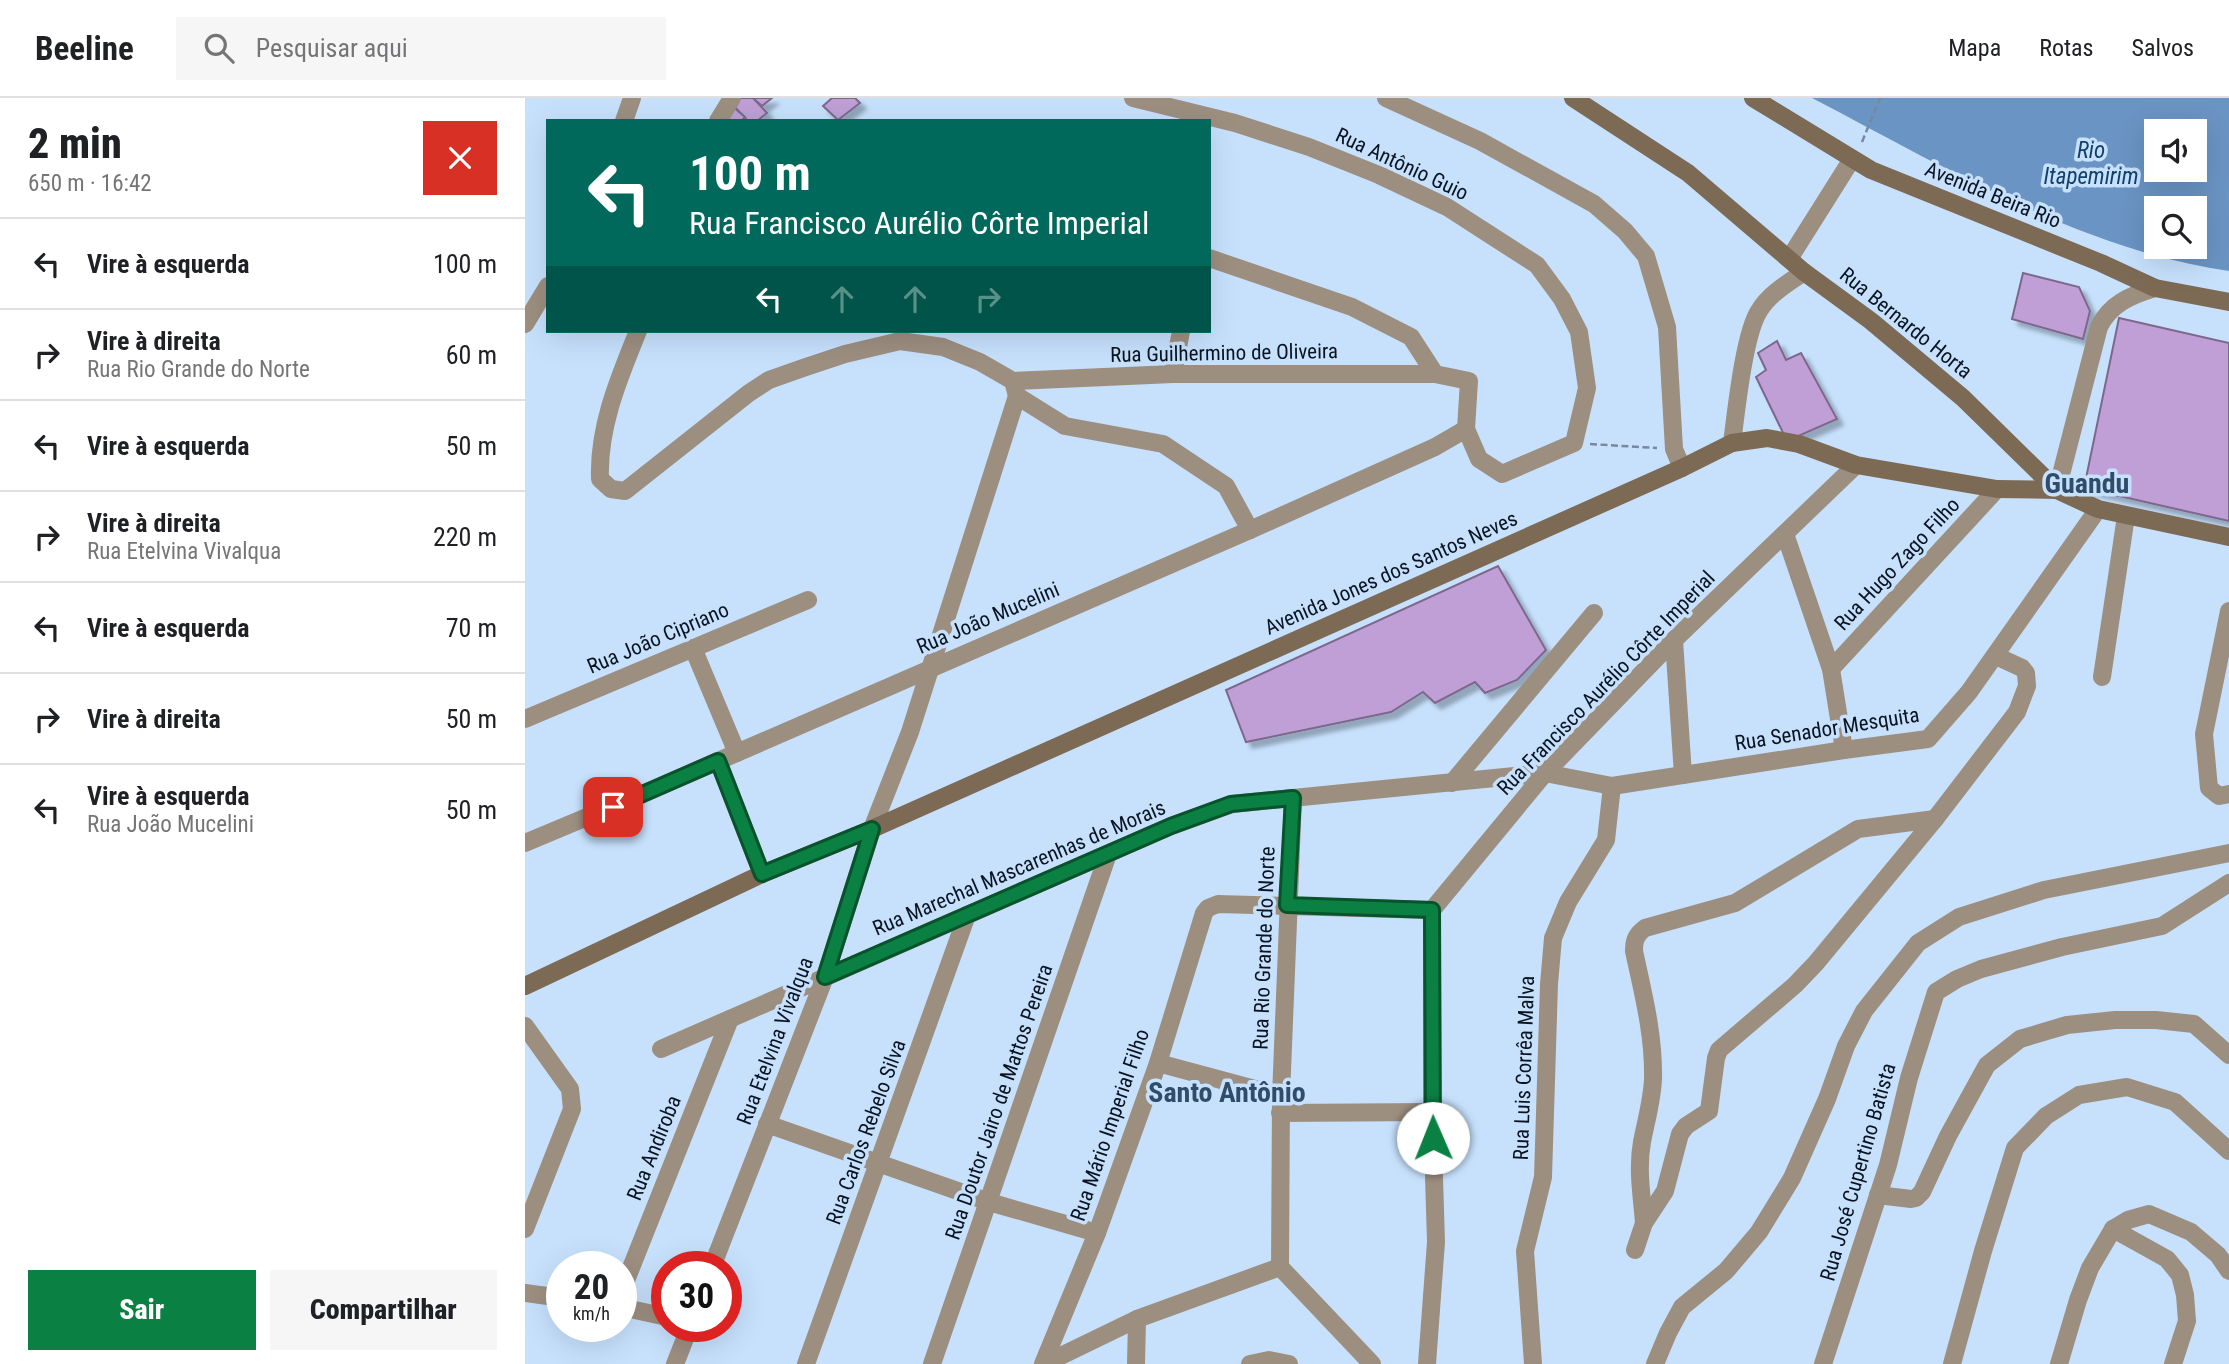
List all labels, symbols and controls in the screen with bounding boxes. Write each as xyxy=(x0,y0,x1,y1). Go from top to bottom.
search box xyxy=(176,17,666,80)
text: Beeline xyxy=(35,29,134,68)
icon: search xyxy=(200,29,238,67)
text: Pesquisar aqui xyxy=(256,33,408,63)
text: Mapa xyxy=(1948,34,2001,62)
text: Rotas xyxy=(2039,34,2093,62)
text: Salvos xyxy=(2131,34,2194,62)
text: 2 min xyxy=(28,119,122,168)
map controls xyxy=(2144,119,2207,259)
button: sound xyxy=(2144,119,2207,182)
button: close xyxy=(423,121,497,195)
street label: Rua Antônio Guio xyxy=(1332,123,1472,205)
water label: Rio Itapemirim xyxy=(2044,137,2138,190)
text: 100 m xyxy=(689,145,811,202)
icon: left xyxy=(574,147,665,238)
street label: Avenida Beira Rio xyxy=(1922,157,2064,233)
text: 650 m · 16:42 xyxy=(28,170,152,197)
button: search xyxy=(2144,196,2207,259)
text: Rua Francisco Aurélio Côrte Imperial xyxy=(689,204,1149,242)
icon: left xyxy=(28,245,66,283)
text: Vire à esquerda xyxy=(87,249,250,279)
text: 100 m xyxy=(433,249,497,279)
street label: Rua Bernardo Horta xyxy=(1835,262,1977,384)
icon: left xyxy=(750,280,788,318)
icon: ahead xyxy=(823,280,861,318)
icon: ahead xyxy=(896,280,934,318)
icon: right xyxy=(969,280,1007,318)
text: Vire à direita xyxy=(87,326,221,356)
icon: right xyxy=(28,336,66,374)
street label: Rua Guilhermino de Oliveira xyxy=(1110,339,1338,367)
text: 60 m xyxy=(446,340,497,370)
text: Rua Rio Grande do Norte xyxy=(87,356,310,383)
icon: left xyxy=(28,427,66,465)
text: Vire à esquerda xyxy=(87,431,250,461)
text: 50 m xyxy=(446,431,497,461)
district label: Guandu xyxy=(2045,467,2129,500)
street label: Rua Hugo Zago Filho xyxy=(1829,493,1965,635)
street label: Avenida Jones dos Santos Neves xyxy=(1261,506,1521,640)
text: Vire à direita xyxy=(87,508,221,538)
icon: right xyxy=(28,518,66,556)
text: 220 m xyxy=(433,522,497,552)
text: Rua Etelvina Vivalqua xyxy=(87,538,281,565)
street label: Rua Francisco Aurélio Côrte Imperial xyxy=(1492,566,1720,800)
street label: Rua João Mucelini xyxy=(913,577,1063,659)
street label: Rua João Cipriano xyxy=(584,597,732,679)
icon: left xyxy=(28,609,66,647)
text: Vire à esquerda xyxy=(87,613,250,643)
text: 70 m xyxy=(446,613,497,643)
icon: right xyxy=(28,700,66,738)
street label: Rua Senador Mesquita xyxy=(1733,703,1921,755)
text: Vire à direita xyxy=(87,704,221,734)
text: 50 m xyxy=(446,704,497,734)
pin xyxy=(583,777,643,837)
text: Vire à esquerda xyxy=(87,781,250,811)
icon: arrive xyxy=(594,788,632,826)
icon: left xyxy=(28,791,66,829)
text: 50 m xyxy=(446,795,497,825)
street label: Rua Marechal Mascarenhas de Morais xyxy=(869,795,1169,941)
text: Rua João Mucelini xyxy=(87,811,254,838)
street label: Rua Rio Grande do Norte xyxy=(1248,846,1280,1050)
street label: Rua Etelvina Vivalqua xyxy=(732,954,818,1128)
street label: Rua Doutor Jairo de Mattos Pereira xyxy=(941,961,1057,1243)
street label: Rua Luis Corrêa Malva xyxy=(1509,975,1539,1161)
street label: Rua Mário Imperial Filho xyxy=(1066,1026,1154,1224)
street label: Rua Carlos Rebelo Silva xyxy=(821,1036,911,1228)
street label: Rua José Cupertino Batista xyxy=(1815,1060,1901,1284)
district label: Santo Antônio xyxy=(1148,1076,1306,1109)
street label: Rua Andiroba xyxy=(622,1092,686,1204)
position arrow xyxy=(1396,1101,1470,1175)
speed limit sign: 30 xyxy=(651,1251,742,1342)
text: 20 xyxy=(574,1267,609,1308)
button: Sair xyxy=(28,1270,256,1350)
button: Compartilhar xyxy=(270,1270,497,1350)
text: km/h xyxy=(573,1303,610,1324)

